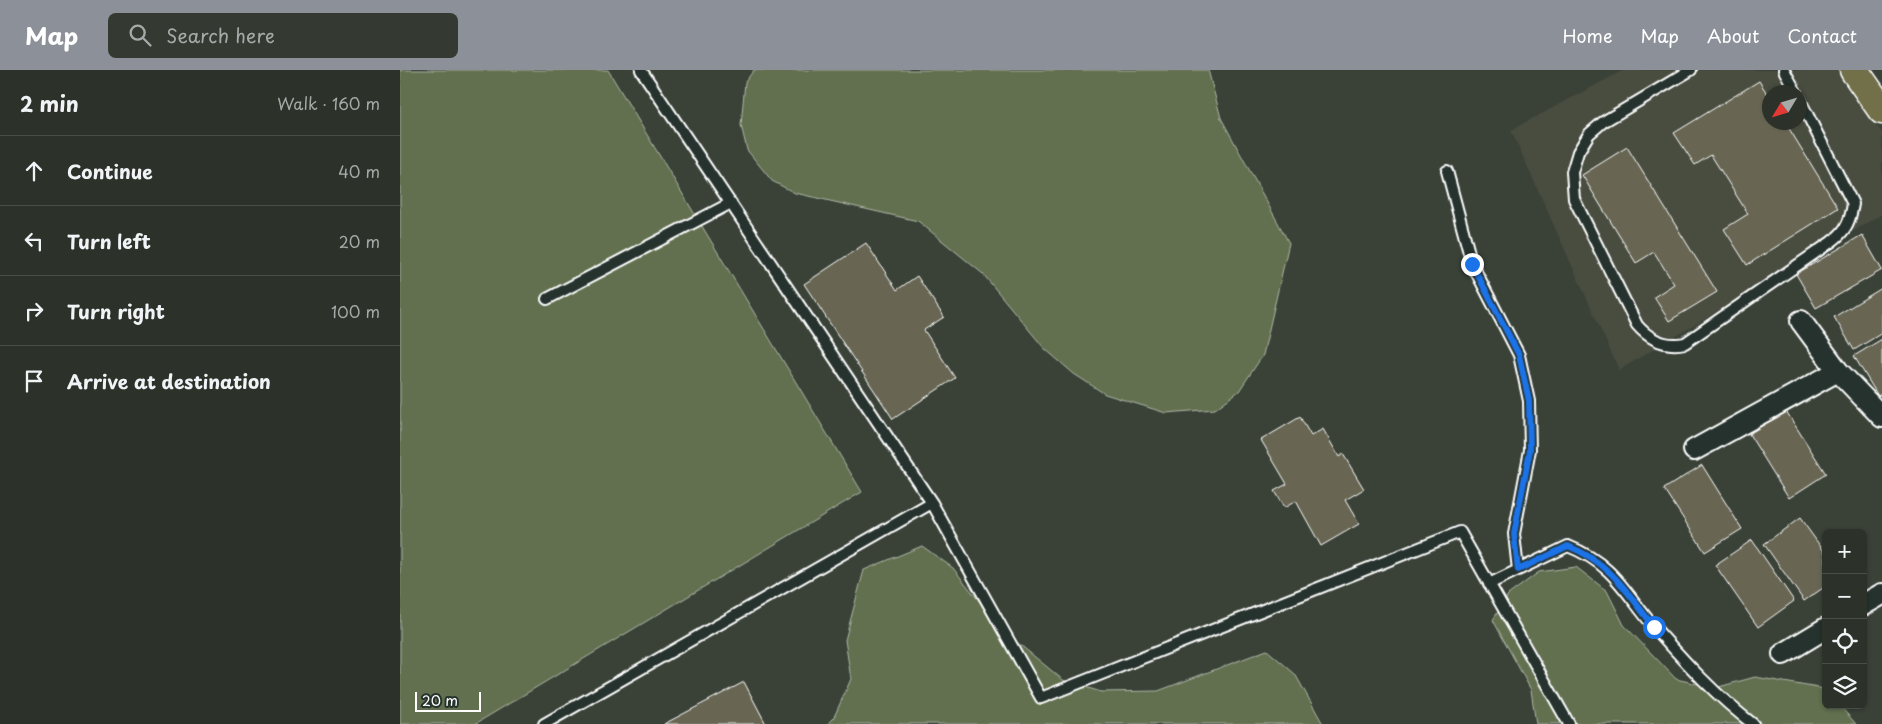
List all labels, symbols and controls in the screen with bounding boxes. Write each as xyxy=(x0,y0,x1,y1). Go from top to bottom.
search box xyxy=(108,13,458,58)
text: Map xyxy=(25,17,78,53)
icon: search xyxy=(126,21,154,49)
text: Search here xyxy=(166,21,275,49)
text: Home xyxy=(1562,22,1612,49)
text: Map xyxy=(1640,22,1679,49)
text: About xyxy=(1707,22,1759,49)
text: Contact xyxy=(1787,22,1857,49)
north arrow xyxy=(1762,85,1807,130)
text: 2 min xyxy=(20,87,79,119)
text: Walk · 160 m xyxy=(277,91,380,115)
icon: ahead xyxy=(20,157,48,185)
text: Continue xyxy=(67,157,153,185)
text: 40 m xyxy=(338,159,380,183)
icon: left xyxy=(20,227,48,255)
text: Turn left xyxy=(67,227,151,255)
text: 20 m xyxy=(339,229,380,253)
route end xyxy=(1461,253,1484,276)
icon: right xyxy=(20,297,48,325)
text: Turn right xyxy=(67,297,165,325)
text: 100 m xyxy=(331,299,380,323)
icon: arrive xyxy=(20,367,48,395)
text: Arrive at destination xyxy=(67,367,271,395)
map controls xyxy=(1822,529,1867,709)
button: + xyxy=(1822,529,1867,574)
button: − xyxy=(1822,574,1867,619)
route start xyxy=(1643,616,1666,639)
button: locate xyxy=(1822,619,1867,664)
button: layers xyxy=(1822,664,1867,709)
scale bar xyxy=(415,689,481,712)
text: 20 m xyxy=(422,690,458,711)

